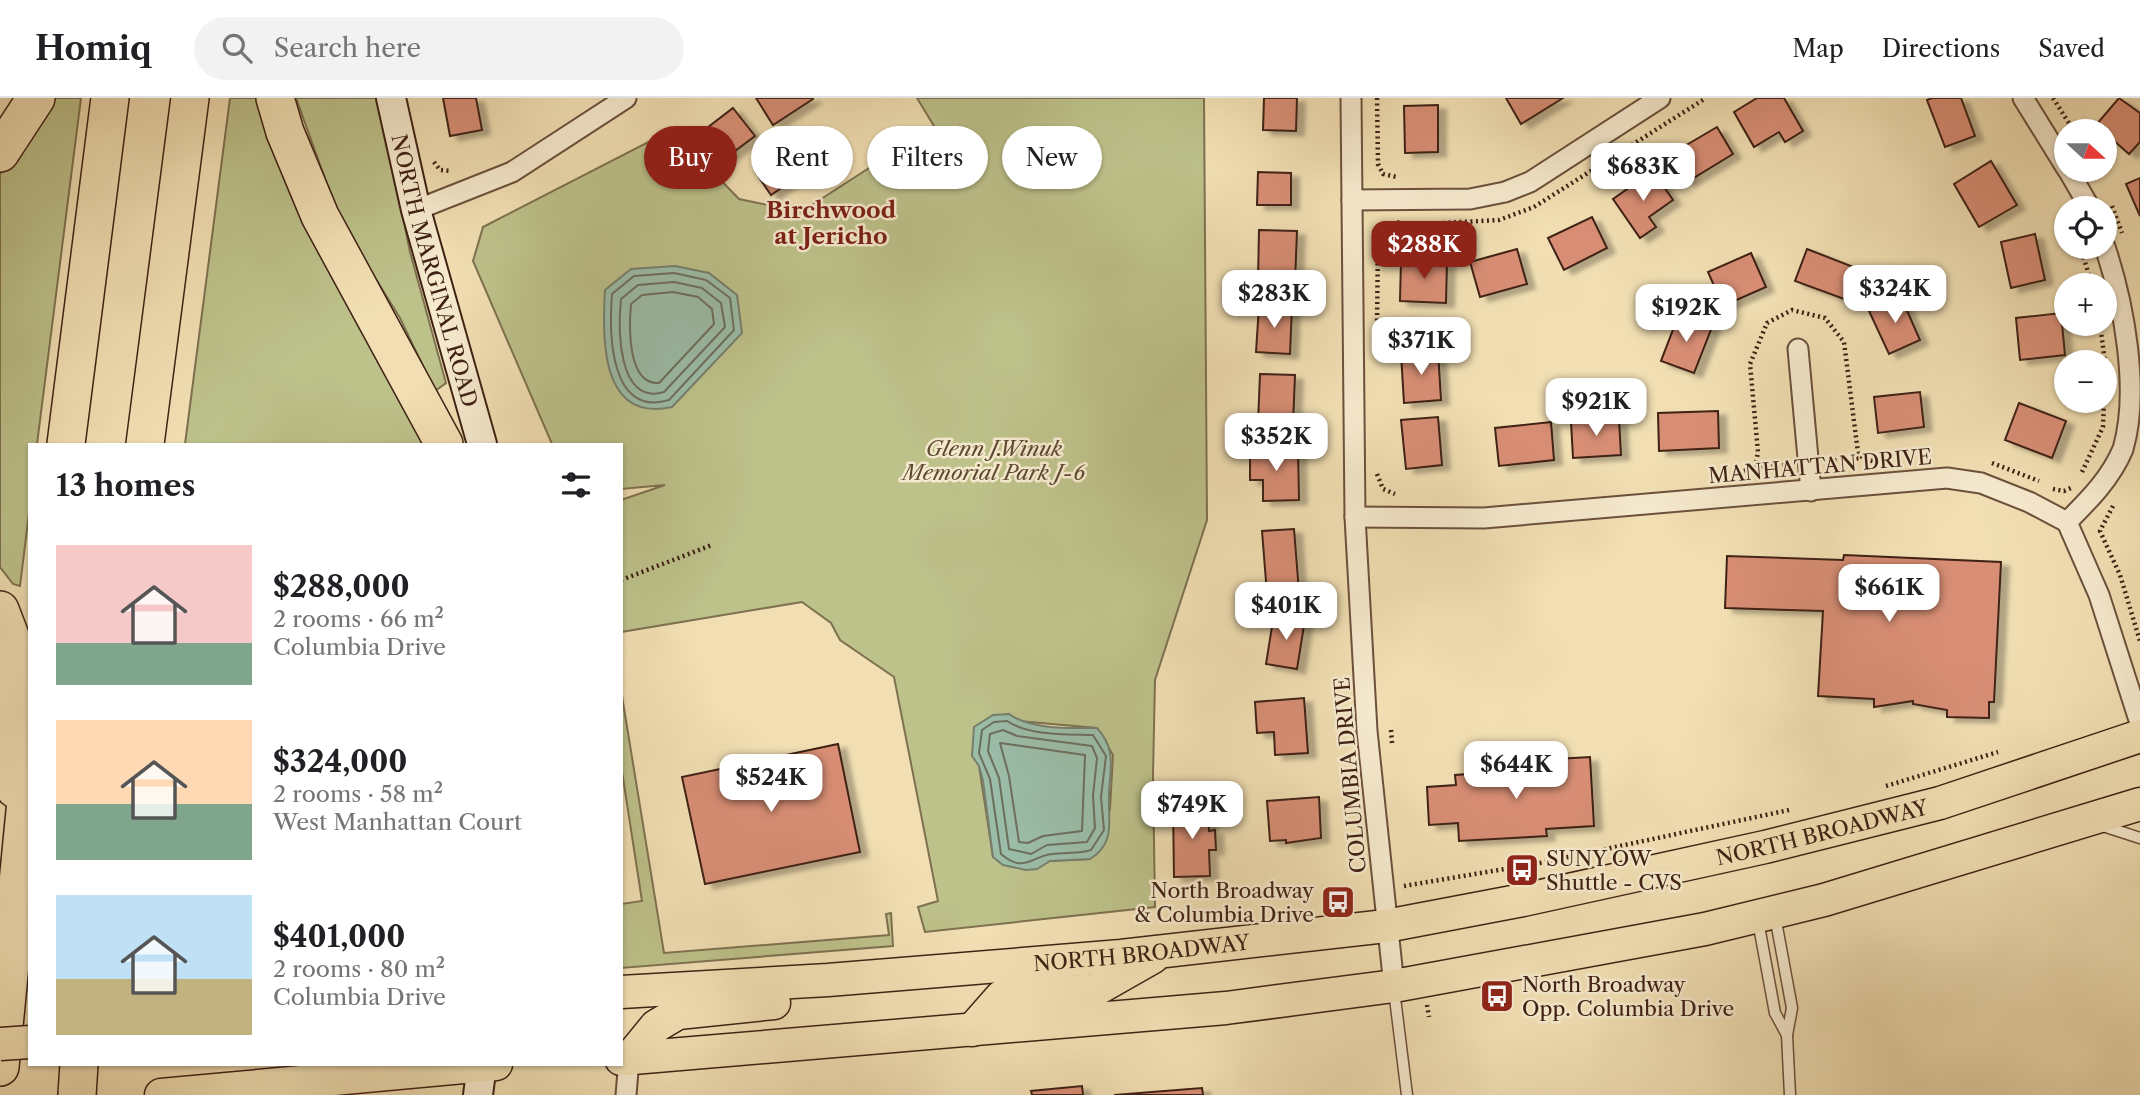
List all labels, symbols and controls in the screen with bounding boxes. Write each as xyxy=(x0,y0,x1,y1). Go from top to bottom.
search box xyxy=(194,17,684,80)
text: Homiq xyxy=(35,28,152,69)
icon: search xyxy=(218,29,256,67)
text: Search here xyxy=(274,32,421,64)
text: Map xyxy=(1792,34,1844,63)
text: Directions xyxy=(1882,34,2000,63)
text: Saved xyxy=(2038,34,2105,63)
north arrow xyxy=(2054,119,2118,182)
map controls xyxy=(2054,119,2117,413)
chip: Buy xyxy=(644,126,737,189)
chip: Rent xyxy=(751,126,853,189)
chip: Filters xyxy=(867,126,988,189)
chip: New xyxy=(1002,126,1102,189)
street label: NORTH MARGINAL ROAD xyxy=(387,132,483,410)
pin: $683K xyxy=(1594,144,1692,203)
text: $683K xyxy=(1607,152,1679,180)
district label: Birchwood at Jericho xyxy=(766,196,897,250)
button: locate xyxy=(2054,196,2117,259)
pin: $288K xyxy=(1375,222,1473,281)
text: $288K xyxy=(1387,230,1461,258)
pin: $324K xyxy=(1846,266,1944,325)
pin: $283K xyxy=(1225,271,1323,330)
button: + xyxy=(2054,273,2117,336)
text: $324K xyxy=(1859,274,1931,302)
text: $283K xyxy=(1238,279,1310,307)
pin: $192K xyxy=(1637,285,1735,344)
text: $192K xyxy=(1652,293,1720,321)
pin: $371K xyxy=(1372,317,1470,377)
text: $371K xyxy=(1388,326,1454,354)
button: − xyxy=(2054,350,2117,413)
pin: $921K xyxy=(1547,378,1645,438)
text: $921K xyxy=(1562,387,1630,415)
pin: $352K xyxy=(1227,414,1325,473)
text: $352K xyxy=(1241,422,1311,450)
park label: Glenn J.Winuk Memorial Park J-6 xyxy=(900,436,1086,485)
street label: MANHATTAN DRIVE xyxy=(1707,444,1933,488)
icon: filters xyxy=(557,466,595,504)
text: 13 homes xyxy=(56,467,195,504)
pin: $661K xyxy=(1840,564,1938,624)
text: $288,000 xyxy=(273,568,410,605)
icon: home xyxy=(112,573,196,657)
text: $661K xyxy=(1854,573,1924,601)
pin: $401K xyxy=(1237,582,1335,642)
text: $401K xyxy=(1251,591,1321,619)
text: 2 rooms · 66 m² xyxy=(273,605,444,633)
text: Columbia Drive xyxy=(273,633,446,661)
street label: COLUMBIA DRIVE xyxy=(1329,676,1371,874)
pin: $644K xyxy=(1467,742,1565,801)
text: $324,000 xyxy=(273,743,407,780)
icon: home xyxy=(112,748,196,832)
text: $644K xyxy=(1480,750,1552,778)
pin: $524K xyxy=(722,754,820,814)
text: $524K xyxy=(735,763,807,791)
text: 2 rooms · 58 m² xyxy=(273,780,443,808)
pin: $749K xyxy=(1143,782,1241,841)
text: $749K xyxy=(1157,790,1227,818)
street label: NORTH BROADWAY xyxy=(1714,794,1932,870)
text: West Manhattan Court xyxy=(273,808,522,836)
place label: SUNY OW Shuttle - CVS xyxy=(1546,846,1682,895)
bus stop icon: SUNY OW Shuttle - CVS xyxy=(1503,851,1541,889)
place label: North Broadway & Columbia Drive xyxy=(1134,878,1314,927)
bus stop icon: North Broadway & Columbia Drive xyxy=(1319,883,1357,921)
text: $401,000 xyxy=(273,918,405,955)
icon: home xyxy=(112,923,196,1007)
street label: NORTH BROADWAY xyxy=(1032,929,1252,976)
text: 2 rooms · 80 m² xyxy=(273,955,445,983)
place label: North Broadway Opp. Columbia Drive xyxy=(1522,972,1734,1021)
bus stop icon: North Broadway Opp. Columbia Drive xyxy=(1478,977,1516,1015)
text: Columbia Drive xyxy=(273,983,446,1011)

